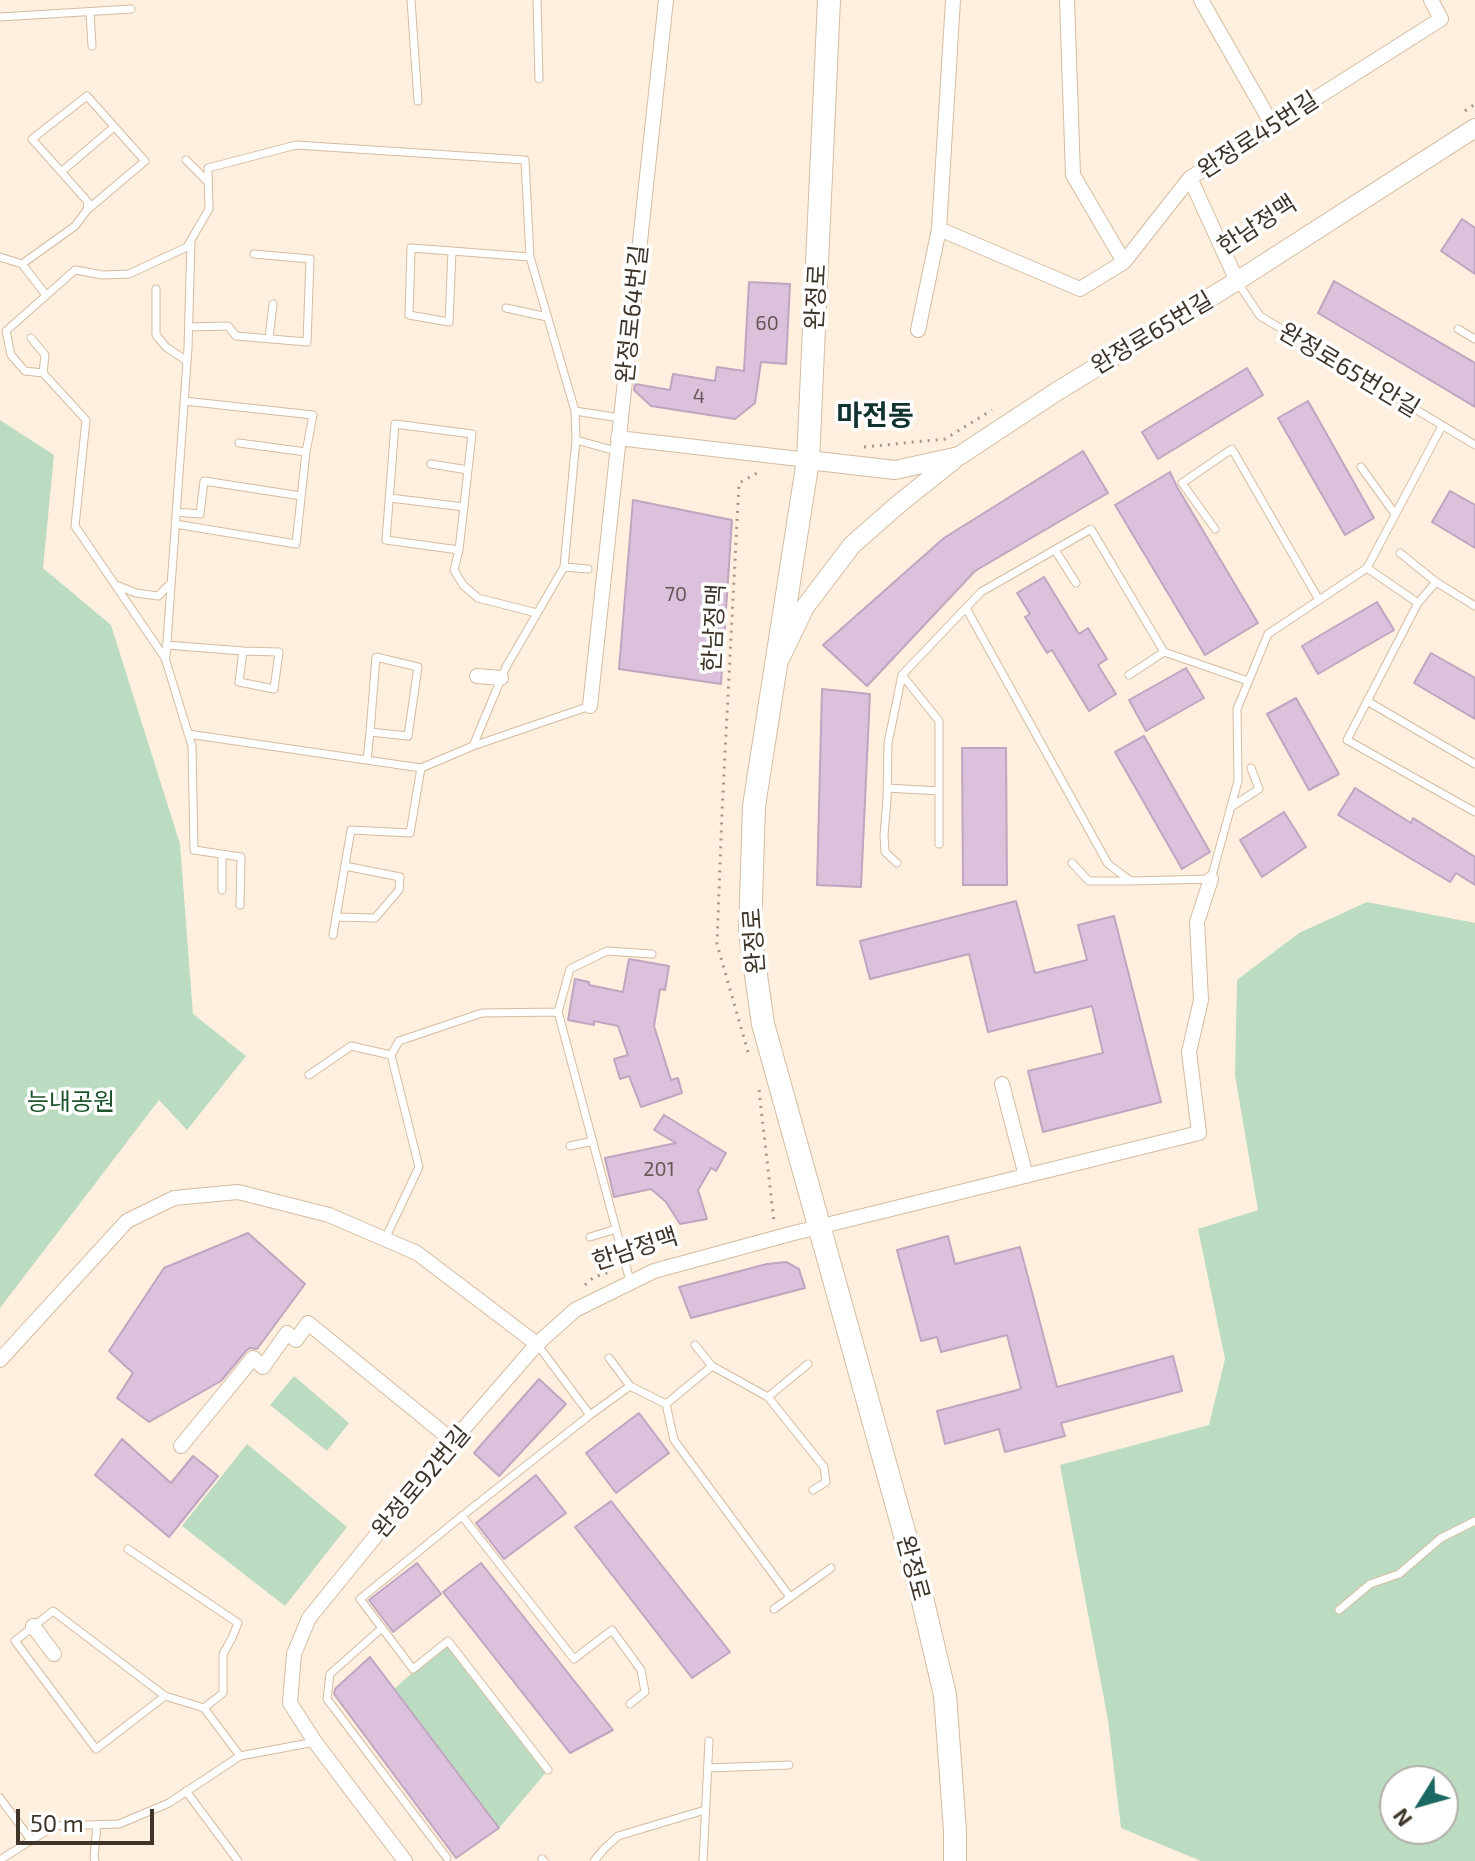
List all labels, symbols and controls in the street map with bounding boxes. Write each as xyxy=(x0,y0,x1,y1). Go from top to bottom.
street label: 완정로45번길 xyxy=(1192,85,1324,185)
street label: 한남정맥 xyxy=(1212,189,1302,261)
street label: 완정로64번길 xyxy=(610,243,654,385)
street label: 완정로 xyxy=(800,263,832,331)
street label: 완정로65번길 xyxy=(1086,285,1218,381)
house number: 60 xyxy=(755,311,779,335)
street label: 완정로65번안길 xyxy=(1273,317,1425,423)
house number: 4 xyxy=(693,384,705,408)
district label: 마전동 xyxy=(836,399,914,433)
house number: 70 xyxy=(665,582,687,606)
street label: 한남정맥 xyxy=(697,583,731,673)
street label: 완정로 xyxy=(737,907,771,975)
park label: 능내공원 xyxy=(27,1088,115,1116)
house number: 201 xyxy=(643,1157,675,1181)
street label: 한남정맥 xyxy=(589,1222,681,1276)
street label: 완정로92번길 xyxy=(366,1420,476,1544)
street label: 완정로 xyxy=(891,1532,935,1604)
north arrow xyxy=(1379,1765,1459,1845)
scale bar xyxy=(20,1793,158,1843)
text: N xyxy=(1386,1804,1417,1832)
text: 50 m xyxy=(30,1808,84,1837)

